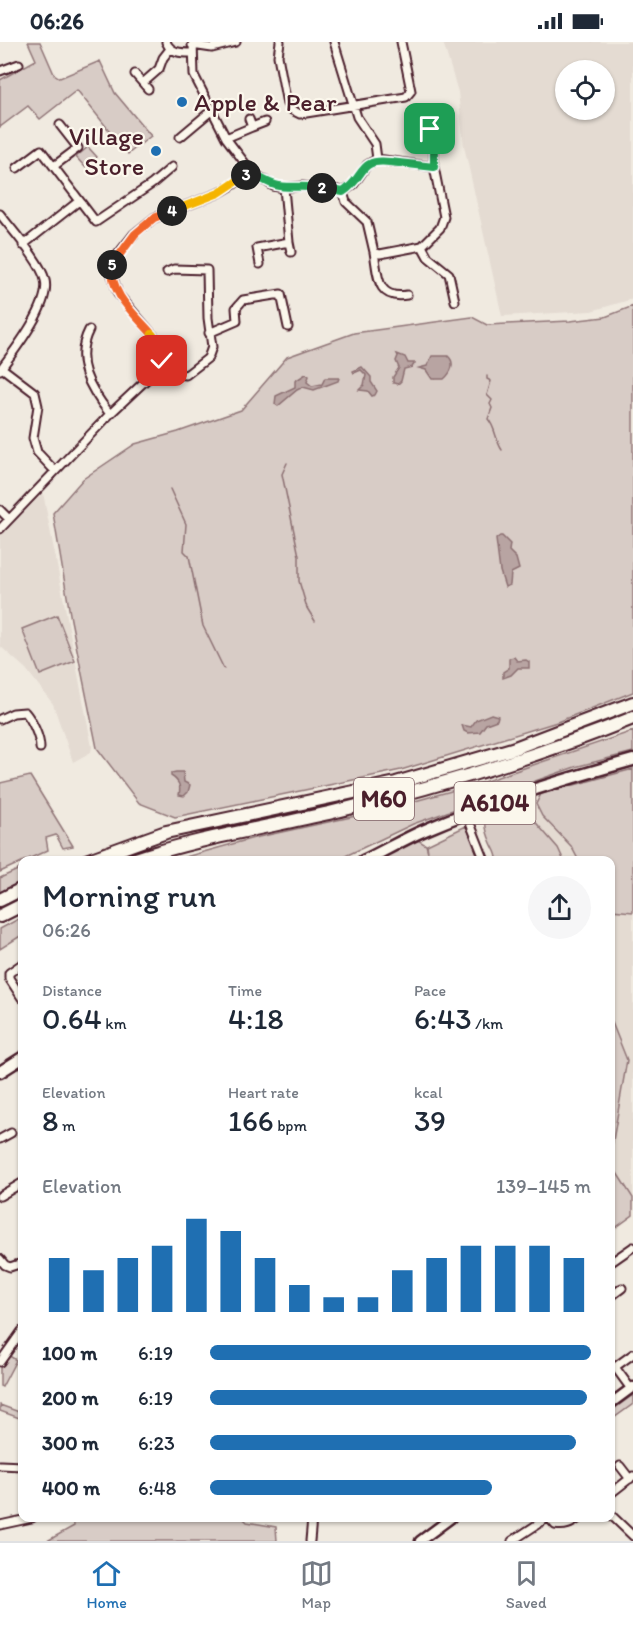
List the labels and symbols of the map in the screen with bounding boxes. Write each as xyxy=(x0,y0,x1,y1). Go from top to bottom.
place label: Apple & Pear xyxy=(194,86,337,118)
marker: Apple & Pear xyxy=(175,95,189,109)
pin xyxy=(404,103,455,154)
place label: Village Store xyxy=(69,120,144,182)
marker: Village Store xyxy=(149,144,163,158)
pin: 3 xyxy=(231,160,261,190)
pin: 2 xyxy=(307,173,337,203)
pin: 4 xyxy=(157,196,187,226)
pin: 5 xyxy=(97,250,127,280)
pin xyxy=(136,335,187,386)
road number: M60 xyxy=(354,778,414,820)
road number: A6104 xyxy=(454,782,536,824)

